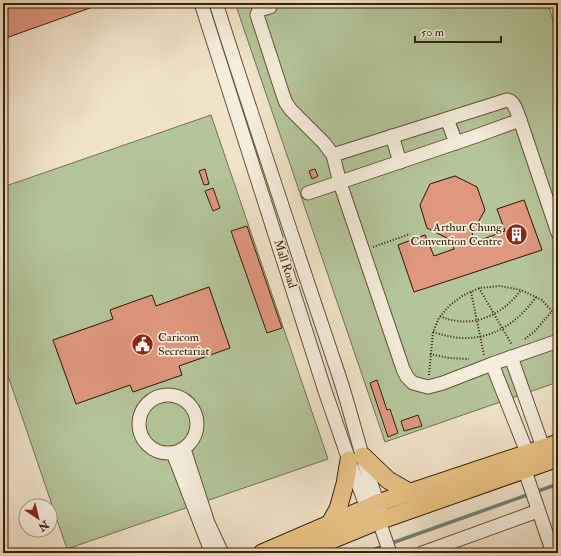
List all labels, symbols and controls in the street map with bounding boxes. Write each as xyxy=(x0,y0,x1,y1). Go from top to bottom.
scale bar xyxy=(415,18,501,44)
text: 50 m xyxy=(421,25,445,40)
place label: Arthur Chung Convention Centre xyxy=(410,220,503,249)
building icon: Arthur Chung Convention Centre xyxy=(504,221,530,247)
street label: Mall Road xyxy=(270,238,300,290)
place label: Caricom Secretariat xyxy=(158,330,209,359)
public building icon: Caricom Secretariat xyxy=(129,331,155,357)
north arrow xyxy=(18,498,58,538)
text: N xyxy=(35,517,52,535)

